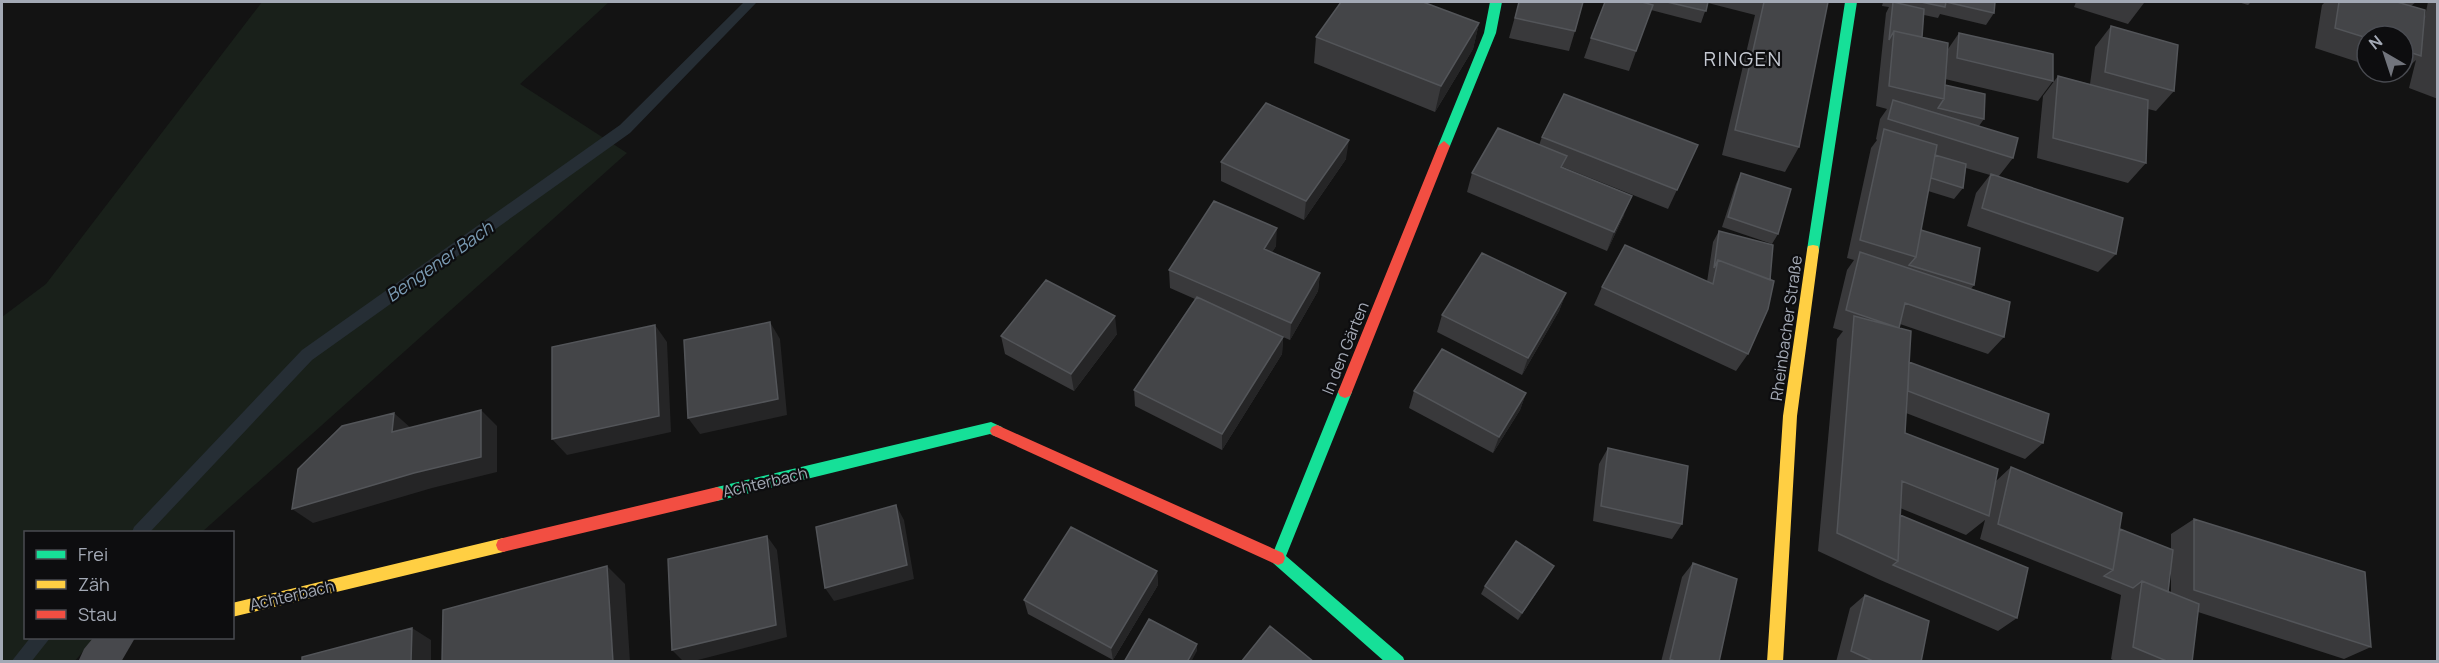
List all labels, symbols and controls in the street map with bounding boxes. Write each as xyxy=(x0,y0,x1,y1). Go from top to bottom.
north arrow xyxy=(2355,24,2415,84)
text: N xyxy=(2364,30,2387,55)
district label: RINGEN xyxy=(1703,45,1783,72)
water label: Bengener Bach xyxy=(381,214,498,307)
street label: Rheinbacher Straße xyxy=(1765,254,1807,402)
street label: In den Gärten xyxy=(1316,298,1374,398)
street label: Achterbach xyxy=(720,462,810,502)
legend xyxy=(24,531,234,639)
text: Frei xyxy=(78,542,108,566)
text: Zäh xyxy=(78,572,110,596)
street label: Achterbach xyxy=(247,575,337,615)
text: Stau xyxy=(78,602,117,626)

